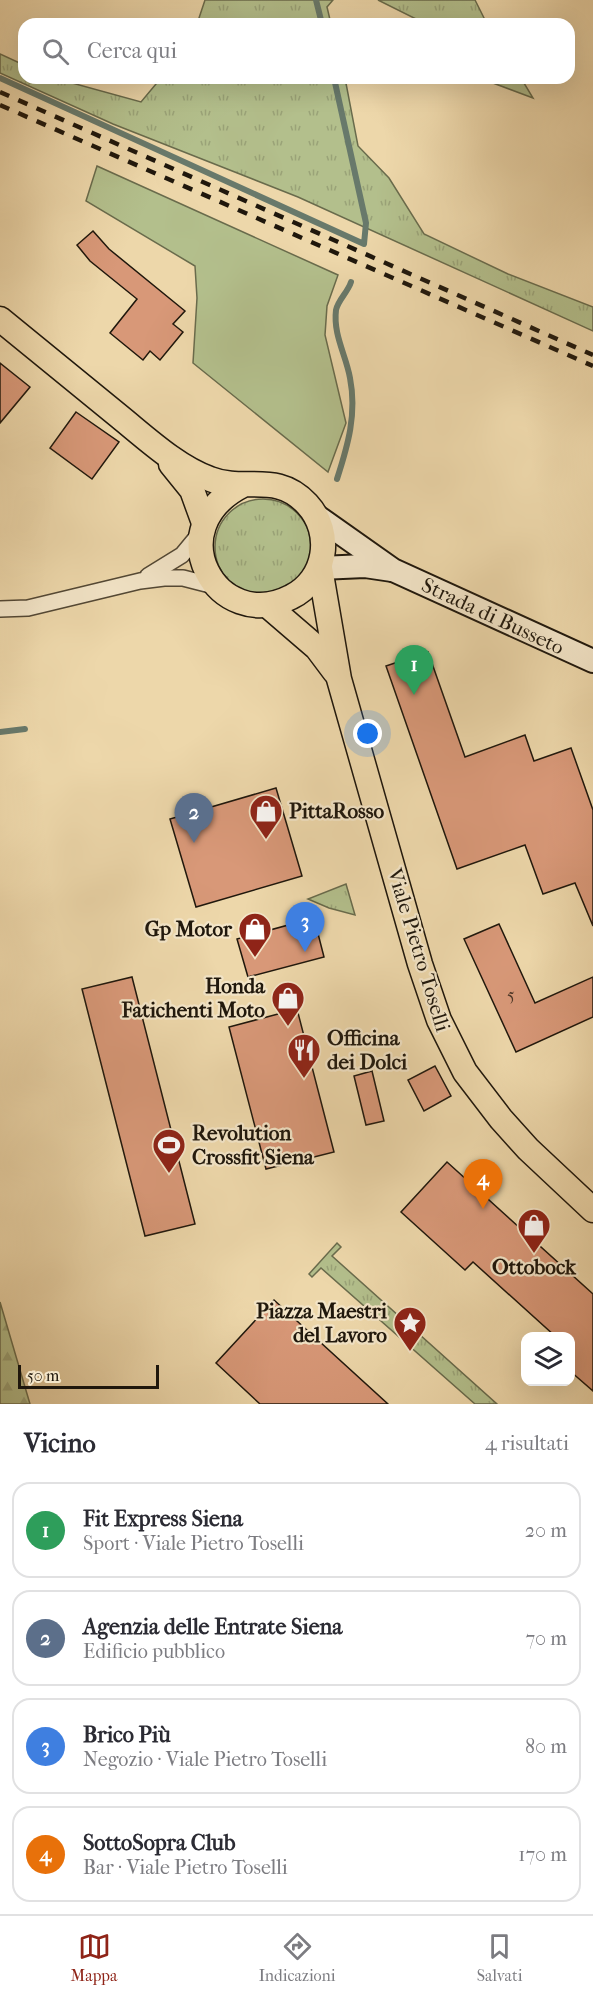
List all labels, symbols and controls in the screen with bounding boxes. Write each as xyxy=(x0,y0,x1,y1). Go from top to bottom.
search box xyxy=(18,18,575,84)
icon: search xyxy=(39,35,72,68)
text: Cerca qui xyxy=(87,38,177,64)
street label: Strada di Busseto xyxy=(418,573,568,659)
pin: 1 xyxy=(394,646,434,695)
your location xyxy=(353,719,382,748)
shop icon: PittaRosso xyxy=(248,793,284,840)
pin: 2 xyxy=(174,794,214,843)
place label: PittaRosso xyxy=(289,799,385,823)
street label: Viale Pietro Toselli xyxy=(382,865,455,1034)
pin: 3 xyxy=(286,902,324,952)
shop icon: Gp Motor xyxy=(237,911,273,958)
place label: Gp Motor xyxy=(145,917,233,941)
place label: Honda Fatichenti Moto xyxy=(120,974,266,1022)
shop icon: Honda Fatichenti Moto xyxy=(270,980,306,1027)
house number: 5 xyxy=(507,985,515,1006)
place label: Officina dei Dolci xyxy=(327,1026,408,1074)
restaurant icon: Officina dei Dolci xyxy=(286,1032,322,1079)
place label: Revolution Crossfit Siena xyxy=(192,1121,315,1169)
sports icon: Revolution Crossfit Siena xyxy=(151,1127,187,1174)
pin: 4 xyxy=(464,1160,502,1209)
shop icon: Ottobock xyxy=(516,1207,552,1254)
place label: Ottobock xyxy=(492,1255,577,1279)
place label: Piazza Maestri del Lavoro xyxy=(256,1299,388,1347)
place icon: Piazza Maestri del Lavoro xyxy=(392,1305,428,1352)
map controls xyxy=(521,1332,575,1386)
button: layers xyxy=(521,1332,575,1386)
scale bar xyxy=(18,1362,159,1390)
text: 50 m xyxy=(27,1366,59,1385)
text: Vicino xyxy=(24,1428,96,1459)
text: 4 risultati xyxy=(485,1432,569,1455)
text: Fit Express Siena xyxy=(83,1506,243,1532)
text: 1 xyxy=(42,1519,49,1542)
text: 20 m xyxy=(525,1519,567,1542)
text: Sport · Viale Pietro Toselli xyxy=(83,1532,304,1555)
text: Agenzia delle Entrate Siena xyxy=(83,1614,342,1640)
text: 2 xyxy=(40,1627,51,1650)
text: 70 m xyxy=(525,1627,567,1650)
text: Edificio pubblico xyxy=(83,1640,225,1663)
text: Brico Più xyxy=(83,1722,171,1748)
text: 3 xyxy=(41,1735,50,1758)
text: 80 m xyxy=(525,1735,567,1758)
text: Negozio · Viale Pietro Toselli xyxy=(83,1748,327,1771)
text: SottoSopra Club xyxy=(83,1830,236,1856)
text: 4 xyxy=(40,1843,51,1866)
text: 170 m xyxy=(518,1843,567,1866)
text: Bar · Viale Pietro Toselli xyxy=(83,1856,288,1879)
tab: Mappa xyxy=(71,1930,117,1985)
tab: Indicazioni xyxy=(259,1930,336,1985)
tab: Salvati xyxy=(477,1930,522,1985)

